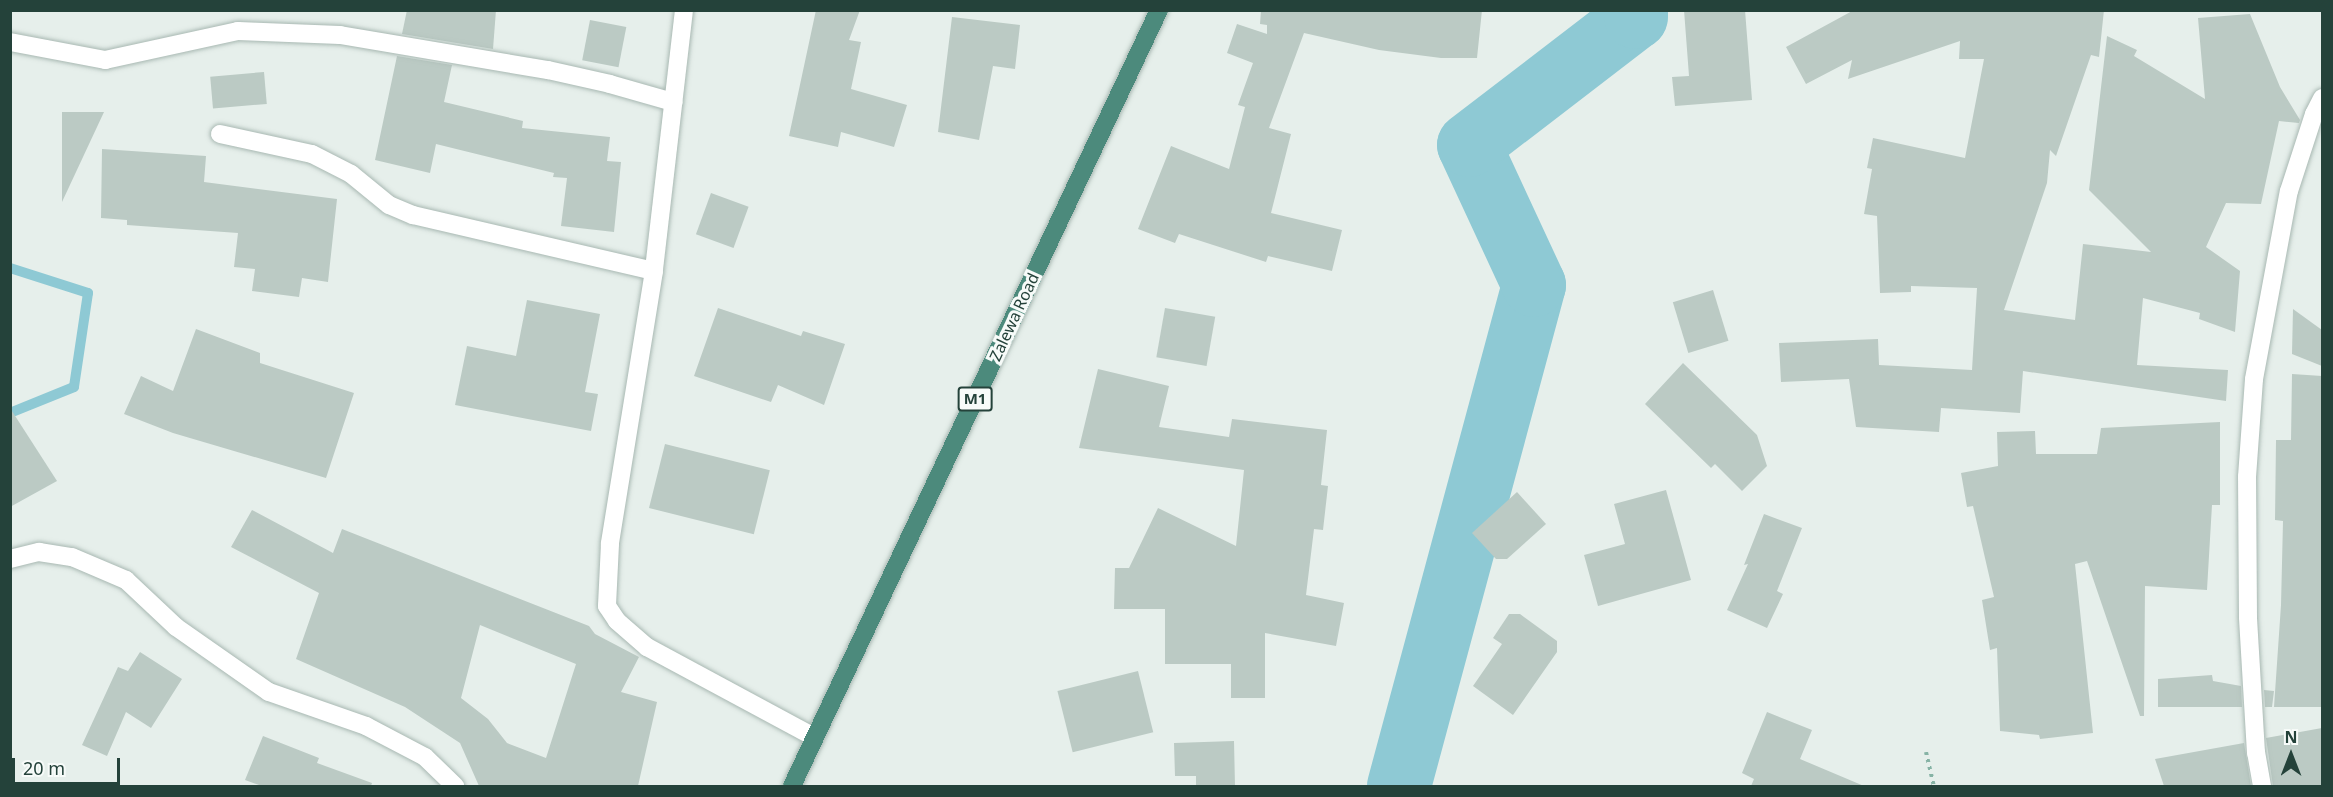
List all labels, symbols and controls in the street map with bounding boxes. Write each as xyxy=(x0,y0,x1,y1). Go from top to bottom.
street label: Zalewa Road xyxy=(985,270,1043,364)
road number: M1 xyxy=(957,387,993,411)
north arrow xyxy=(2261,725,2321,785)
text: N xyxy=(2284,726,2298,748)
scale bar xyxy=(15,746,123,784)
text: 20 m xyxy=(23,756,65,780)

